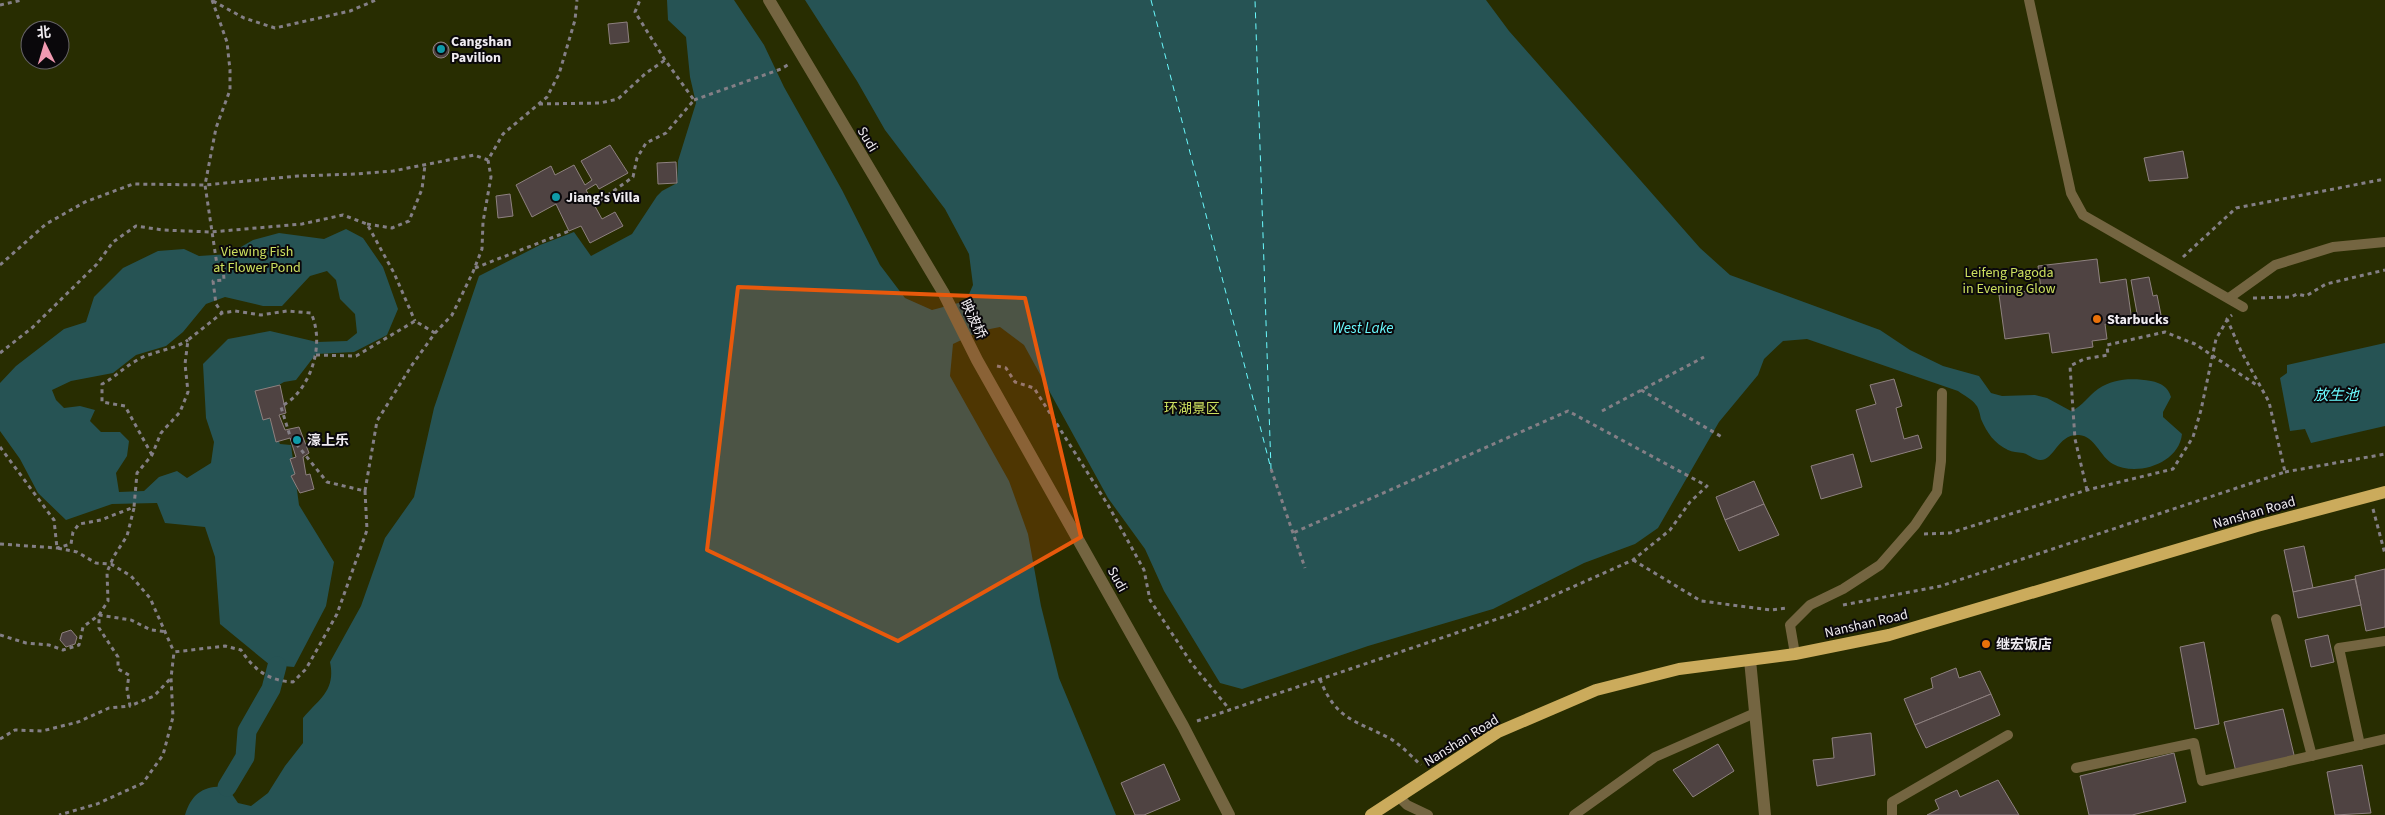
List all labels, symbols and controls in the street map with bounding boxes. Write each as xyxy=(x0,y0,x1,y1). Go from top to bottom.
north arrow xyxy=(20,20,70,70)
text: 北 xyxy=(36,22,52,44)
place label: Cangshan Pavilion xyxy=(451,32,512,68)
marker: Cangshan Pavilion xyxy=(435,43,447,55)
street label: Sudi xyxy=(852,123,882,156)
place label: Jiang's Villa xyxy=(566,188,640,208)
marker: Jiang's Villa xyxy=(550,191,562,203)
park label: Viewing Fish at Flower Pond xyxy=(213,242,301,278)
park label: Leifeng Pagoda in Evening Glow xyxy=(1963,263,2056,299)
street label: 映波桥 xyxy=(955,296,991,343)
place label: Starbucks xyxy=(2107,310,2169,330)
marker: Starbucks xyxy=(2091,313,2103,325)
water label: West Lake xyxy=(1332,318,1394,339)
water label: 放生池 xyxy=(2313,385,2360,406)
park label: 环湖景区 xyxy=(1164,399,1220,419)
place label: 濠上乐 xyxy=(307,431,349,451)
marker: 濠上乐 xyxy=(291,434,303,446)
street label: Nanshan Road xyxy=(2211,492,2298,534)
street label: Sudi xyxy=(1102,563,1132,596)
street label: Nanshan Road xyxy=(1823,605,1910,643)
place label: 继宏饭店 xyxy=(1996,635,2052,655)
marker: 继宏饭店 xyxy=(1980,638,1992,650)
street label: Nanshan Road xyxy=(1420,710,1503,772)

